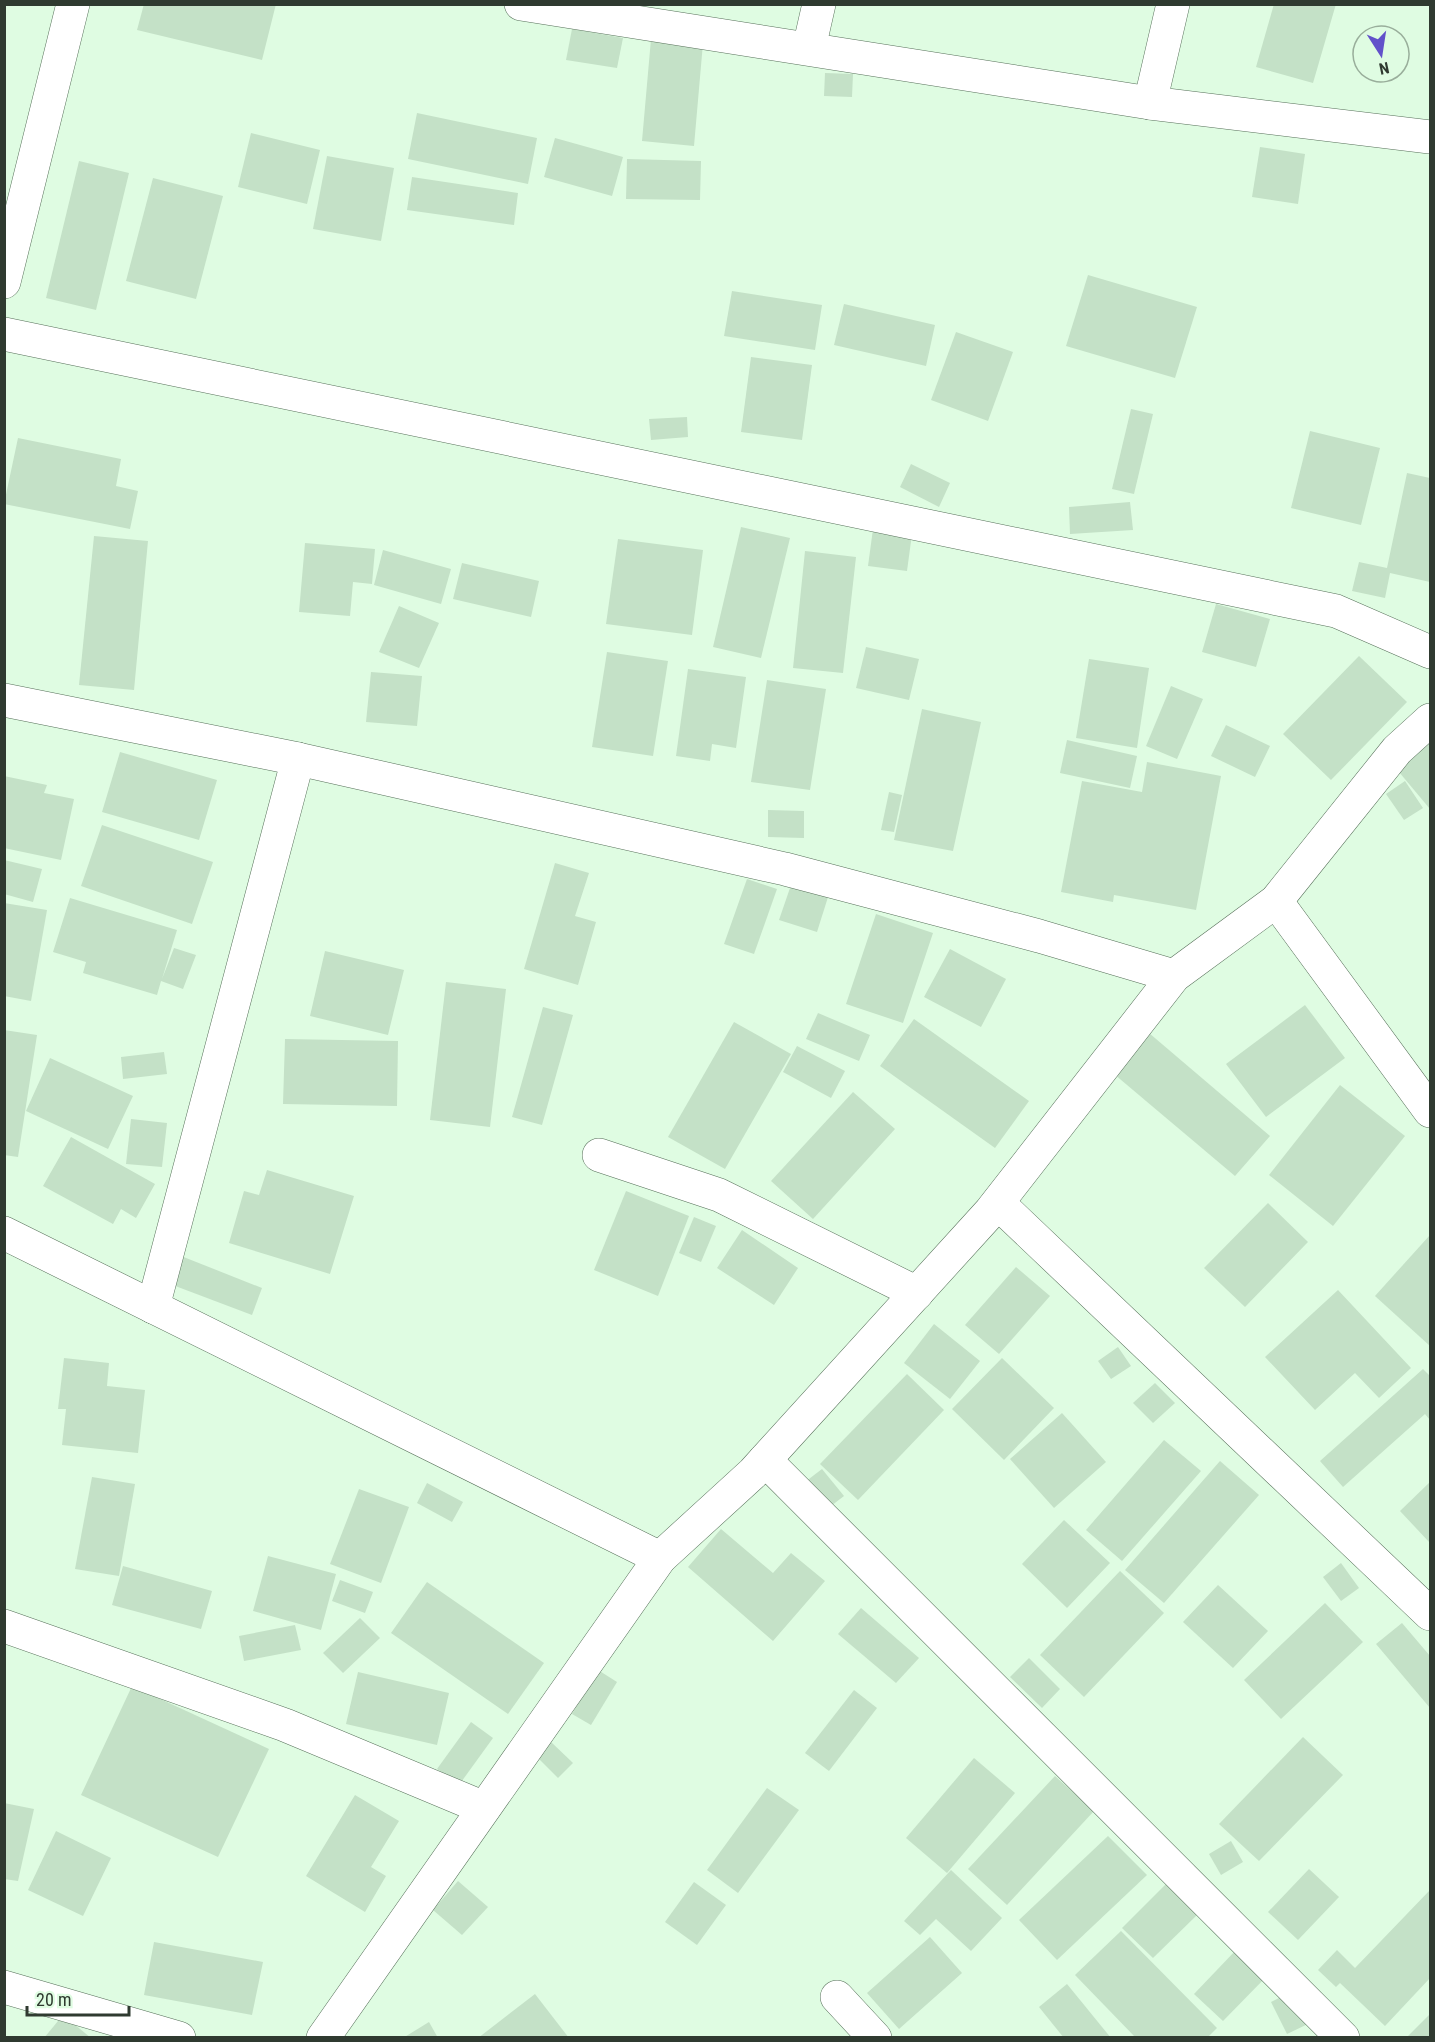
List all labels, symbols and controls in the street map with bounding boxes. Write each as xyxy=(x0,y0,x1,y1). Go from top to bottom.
north arrow xyxy=(1351,24,1411,84)
text: N xyxy=(1377,58,1391,78)
scale bar xyxy=(27,1979,129,2017)
text: 20 m xyxy=(36,1989,71,2010)

